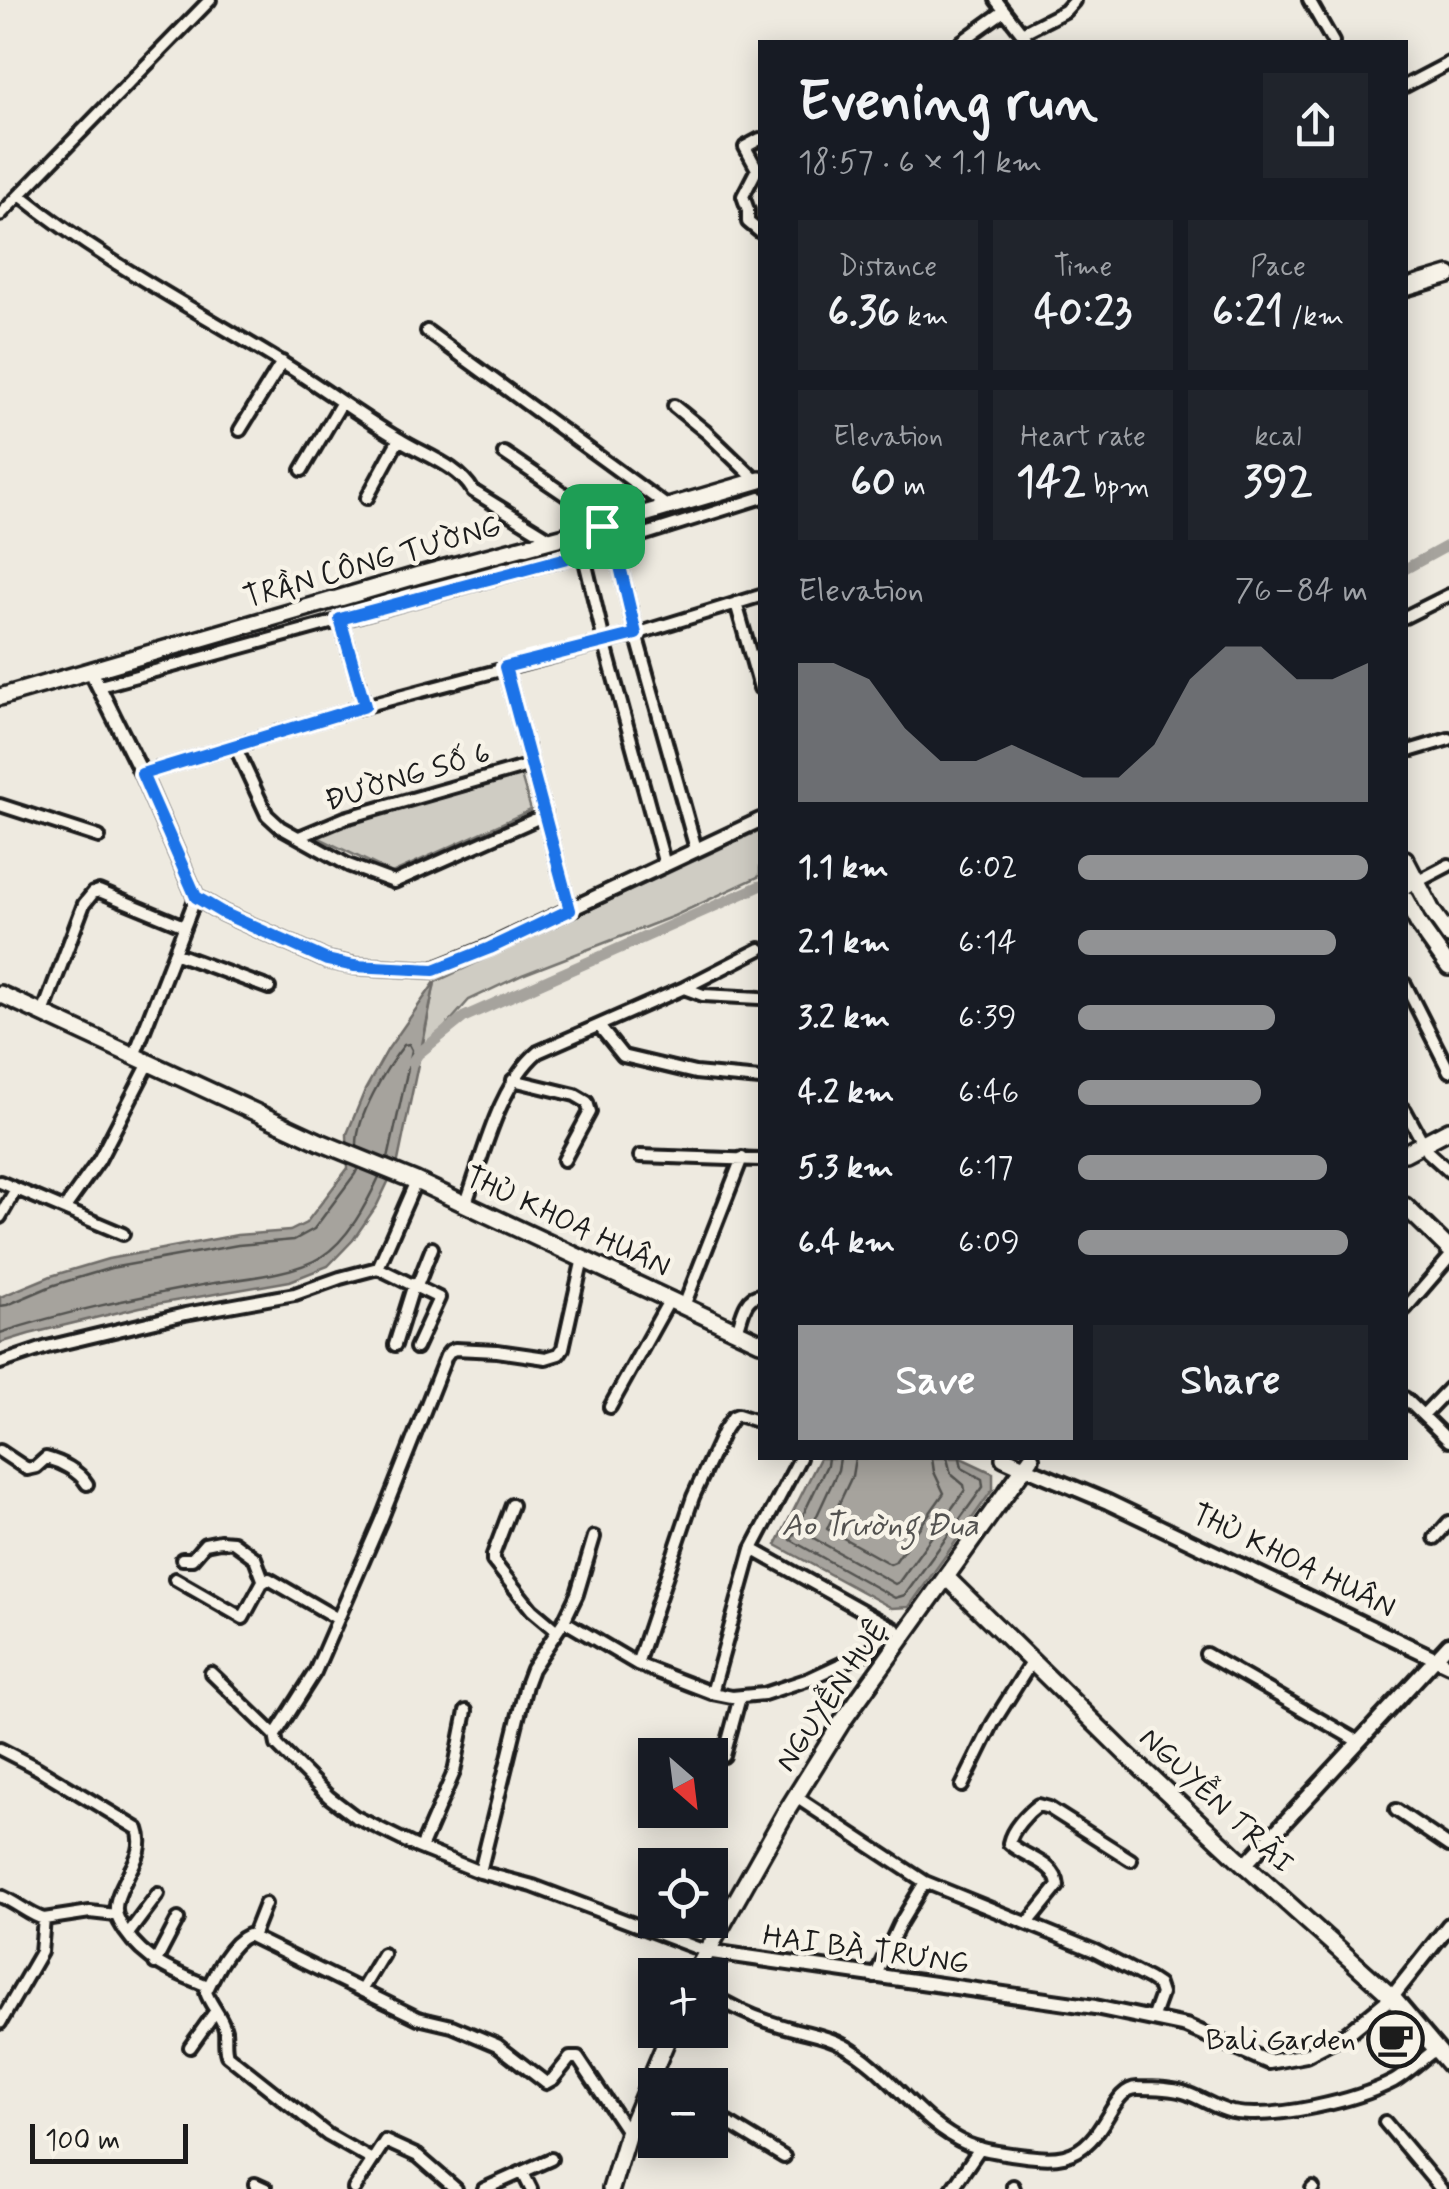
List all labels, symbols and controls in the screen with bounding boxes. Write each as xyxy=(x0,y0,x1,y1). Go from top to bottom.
text: Evening run xyxy=(798,68,1098,140)
button: share xyxy=(1263,73,1368,178)
text: 18:57 · 6 × 1.1 km xyxy=(798,142,1042,184)
text: Distance xyxy=(839,249,937,286)
text: Time xyxy=(1054,249,1112,286)
text: Pace xyxy=(1250,249,1306,286)
text: 6.36 xyxy=(828,286,900,341)
text: 40:23 xyxy=(1034,286,1132,341)
text: 6:21 xyxy=(1212,286,1283,341)
text: km xyxy=(900,299,948,336)
text: /km xyxy=(1283,299,1344,336)
text: Elevation xyxy=(833,419,943,456)
text: Heart rate xyxy=(1020,419,1146,456)
text: kcal xyxy=(1254,419,1302,456)
text: 60 xyxy=(850,456,896,511)
text: 142 xyxy=(1016,456,1086,511)
text: 392 xyxy=(1243,456,1313,511)
text: m xyxy=(896,469,926,506)
text: bpm xyxy=(1086,469,1150,506)
pin xyxy=(560,484,645,569)
icon: arrive xyxy=(575,499,630,554)
street label: TRẦN CÔNG TƯỜNG xyxy=(239,507,506,618)
text: Elevation xyxy=(798,570,924,612)
text: 76–84 m xyxy=(1235,570,1368,612)
street label: ĐƯỜNG SỐ 6 xyxy=(320,734,495,821)
text: 1.1 km xyxy=(798,847,889,889)
text: 6:02 xyxy=(958,847,1018,889)
text: 2.1 km xyxy=(798,922,890,964)
text: 6:14 xyxy=(958,922,1017,964)
text: 3.2 km xyxy=(798,997,890,1039)
text: 6:39 xyxy=(958,997,1016,1039)
text: 4.2 km xyxy=(798,1072,894,1114)
text: 6:46 xyxy=(958,1072,1019,1114)
text: 5.3 km xyxy=(798,1147,894,1189)
text: 6:17 xyxy=(958,1147,1013,1189)
street label: THỦ KHOA HUÂN xyxy=(458,1158,676,1287)
text: 6.4 km xyxy=(798,1222,895,1264)
text: 6:09 xyxy=(958,1222,1020,1264)
button: Save xyxy=(798,1325,1073,1440)
button: Share xyxy=(1093,1325,1368,1440)
street label: THỦ KHOA HUÂN xyxy=(1185,1495,1402,1628)
water label: Ao Trường Đua xyxy=(781,1505,979,1551)
street label: NGUYỄN HUỆ xyxy=(767,1612,898,1780)
street label: NGUYỄN TRÃI xyxy=(1130,1719,1302,1883)
north arrow xyxy=(638,1738,728,1828)
map controls xyxy=(638,1738,728,2158)
button: locate xyxy=(638,1848,728,1938)
street label: HAI BÀ TRƯNG xyxy=(760,1917,971,1984)
button: + xyxy=(638,1958,728,2048)
cafe icon: Bali Garden xyxy=(1365,2009,1425,2069)
place label: Bali Garden xyxy=(1206,2021,1356,2060)
button: − xyxy=(638,2068,728,2158)
scale bar xyxy=(30,2119,188,2164)
text: 100 m xyxy=(45,2123,120,2160)

